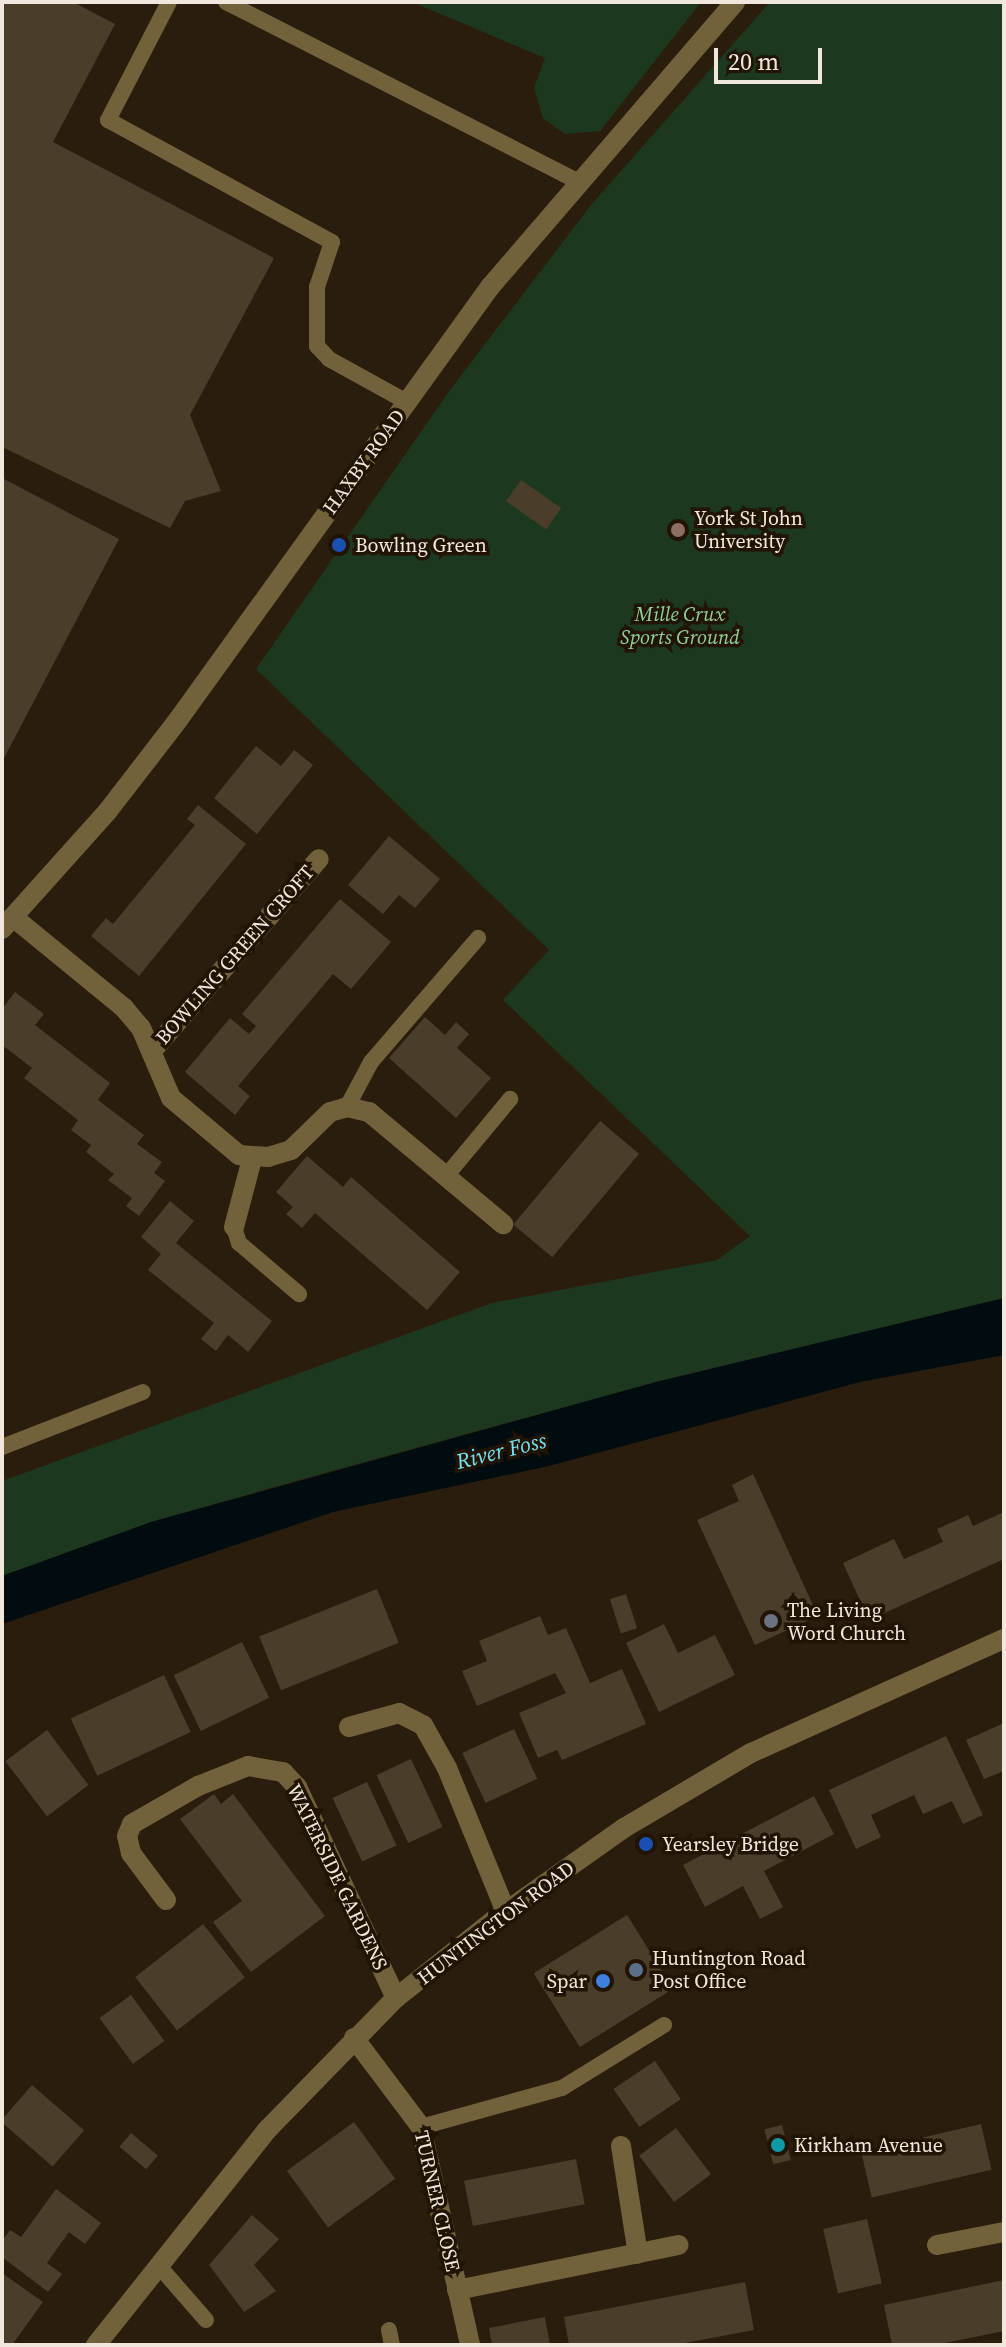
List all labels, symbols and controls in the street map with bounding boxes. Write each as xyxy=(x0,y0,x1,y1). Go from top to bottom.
scale bar xyxy=(718,32,826,82)
text: 20 m xyxy=(728,45,779,78)
street label: HAXBY ROAD xyxy=(318,405,410,519)
place label: York St John University xyxy=(694,506,803,553)
marker: York St John University xyxy=(669,521,687,539)
place label: Bowling Green xyxy=(355,533,487,557)
marker: Bowling Green xyxy=(330,536,348,554)
park label: Mille Crux Sports Ground xyxy=(620,603,740,650)
street label: BOWLING GREEN CROFT xyxy=(151,861,319,1049)
water label: River Foss xyxy=(453,1427,549,1475)
place label: The Living Word Church xyxy=(787,1598,906,1645)
marker: The Living Word Church xyxy=(762,1612,780,1630)
street label: WATERSIDE GARDENS xyxy=(282,1780,392,1974)
place label: Yearsley Bridge xyxy=(662,1832,799,1856)
marker: Yearsley Bridge xyxy=(637,1835,655,1853)
street label: HUNTINGTON ROAD xyxy=(413,1856,579,1990)
place label: Huntington Road Post Office xyxy=(652,1946,806,1993)
marker: Huntington Road Post Office xyxy=(627,1961,645,1979)
place label: Spar xyxy=(547,1969,587,1993)
marker: Spar xyxy=(594,1972,612,1990)
street label: TURNER CLOSE xyxy=(409,2128,465,2274)
place label: Kirkham Avenue xyxy=(794,2133,943,2157)
marker: Kirkham Avenue xyxy=(769,2136,787,2154)

